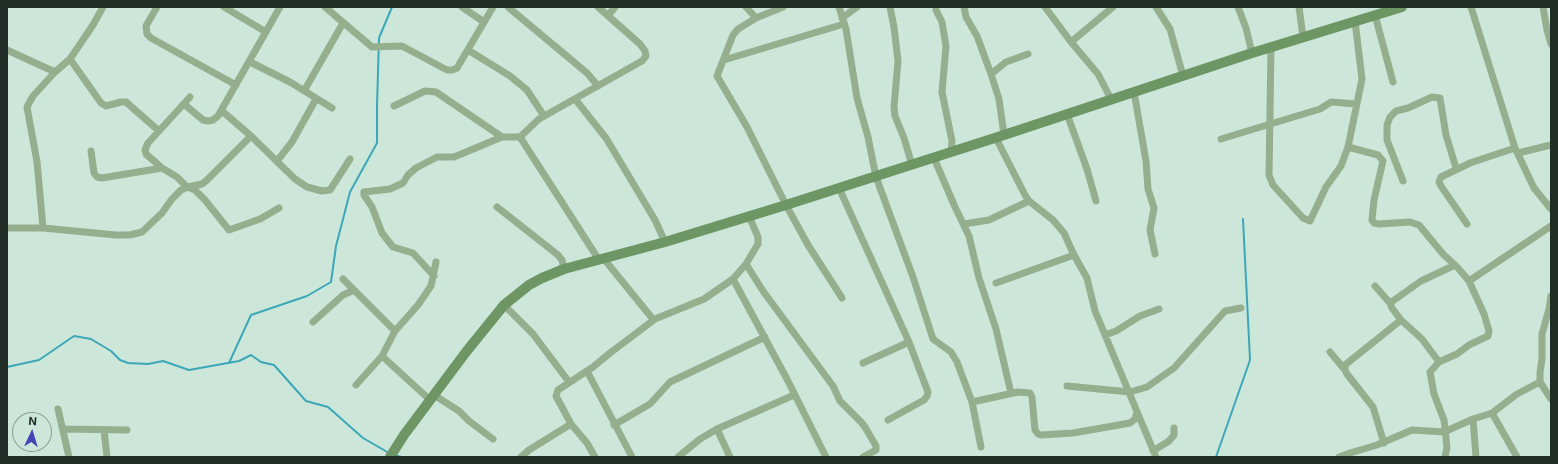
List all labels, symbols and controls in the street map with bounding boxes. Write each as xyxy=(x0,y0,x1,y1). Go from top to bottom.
north arrow xyxy=(12,412,52,452)
text: N xyxy=(28,414,37,428)

